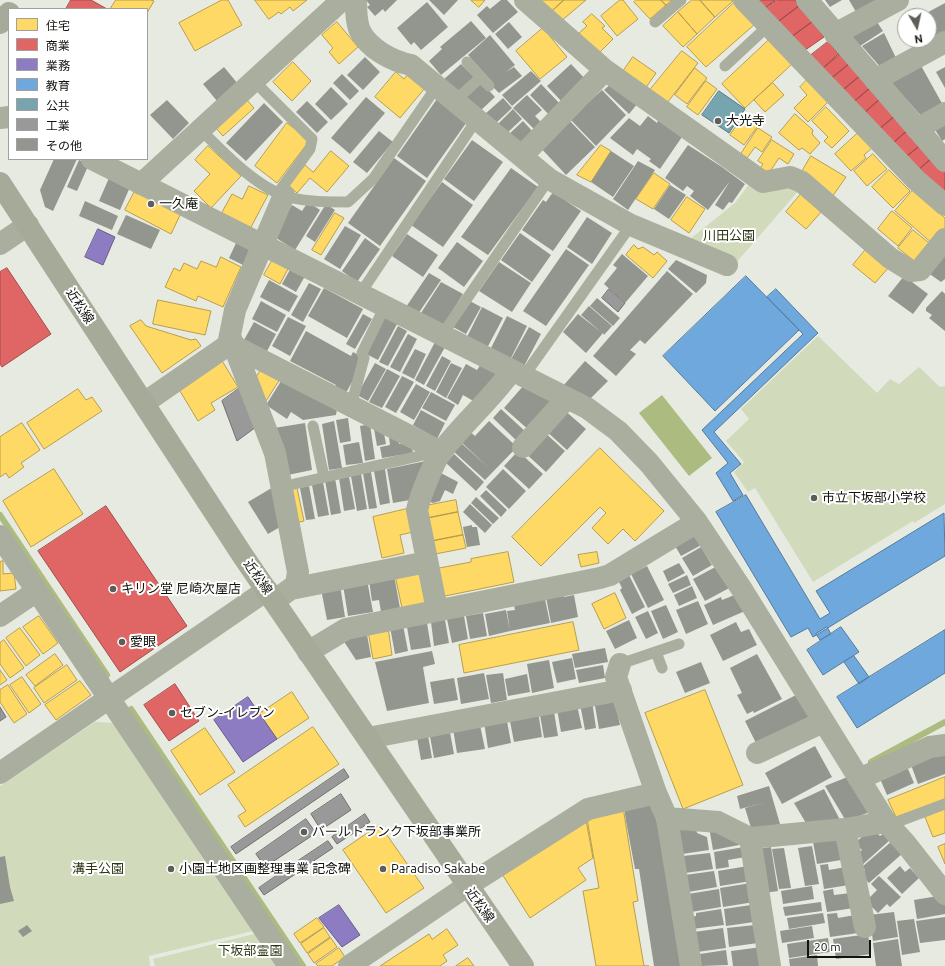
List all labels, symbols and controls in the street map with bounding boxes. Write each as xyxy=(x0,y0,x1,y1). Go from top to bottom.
legend xyxy=(8,8,148,160)
north arrow xyxy=(897,8,937,48)
text: 住宅 xyxy=(46,19,70,32)
text: N xyxy=(914,32,924,45)
text: 商業 xyxy=(46,39,70,52)
text: 業務 xyxy=(46,59,70,72)
text: 教育 xyxy=(46,79,70,92)
text: 公共 xyxy=(46,99,70,112)
place label: 大光寺 xyxy=(726,113,765,129)
marker: 大光寺 xyxy=(713,116,723,126)
text: 工業 xyxy=(46,119,70,132)
text: その他 xyxy=(46,139,82,152)
place label: 一久庵 xyxy=(159,196,198,212)
marker: 一久庵 xyxy=(146,199,156,209)
park label: 川田公園 xyxy=(703,228,755,244)
street label: 近松線 xyxy=(63,285,97,327)
place label: 市立下坂部小学校 xyxy=(822,490,926,506)
marker: 市立下坂部小学校 xyxy=(809,493,819,503)
street label: 近松線 xyxy=(240,557,276,597)
place label: キリン堂 尼崎次屋店 xyxy=(121,581,241,597)
marker: キリン堂 尼崎次屋店 xyxy=(108,584,118,594)
place label: 愛眼 xyxy=(130,634,156,650)
marker: 愛眼 xyxy=(117,637,127,647)
place label: セブン-イレブン xyxy=(180,705,275,721)
marker: セブン-イレブン xyxy=(167,708,177,718)
place label: バールトランク下坂部事業所 xyxy=(312,824,481,840)
marker: バールトランク下坂部事業所 xyxy=(299,827,309,837)
park label: 溝手公園 xyxy=(72,861,124,877)
place label: 小園土地区画整理事業 記念碑 xyxy=(179,861,351,877)
place label: Paradiso Sakabe xyxy=(391,861,485,877)
marker: 小園土地区画整理事業 記念碑 xyxy=(166,864,176,874)
marker: Paradiso Sakabe xyxy=(378,864,388,874)
street label: 近松線 xyxy=(462,885,498,925)
scale bar xyxy=(809,932,873,958)
text: 20 m xyxy=(814,940,841,953)
park label: 下坂部霊園 xyxy=(218,943,282,959)

